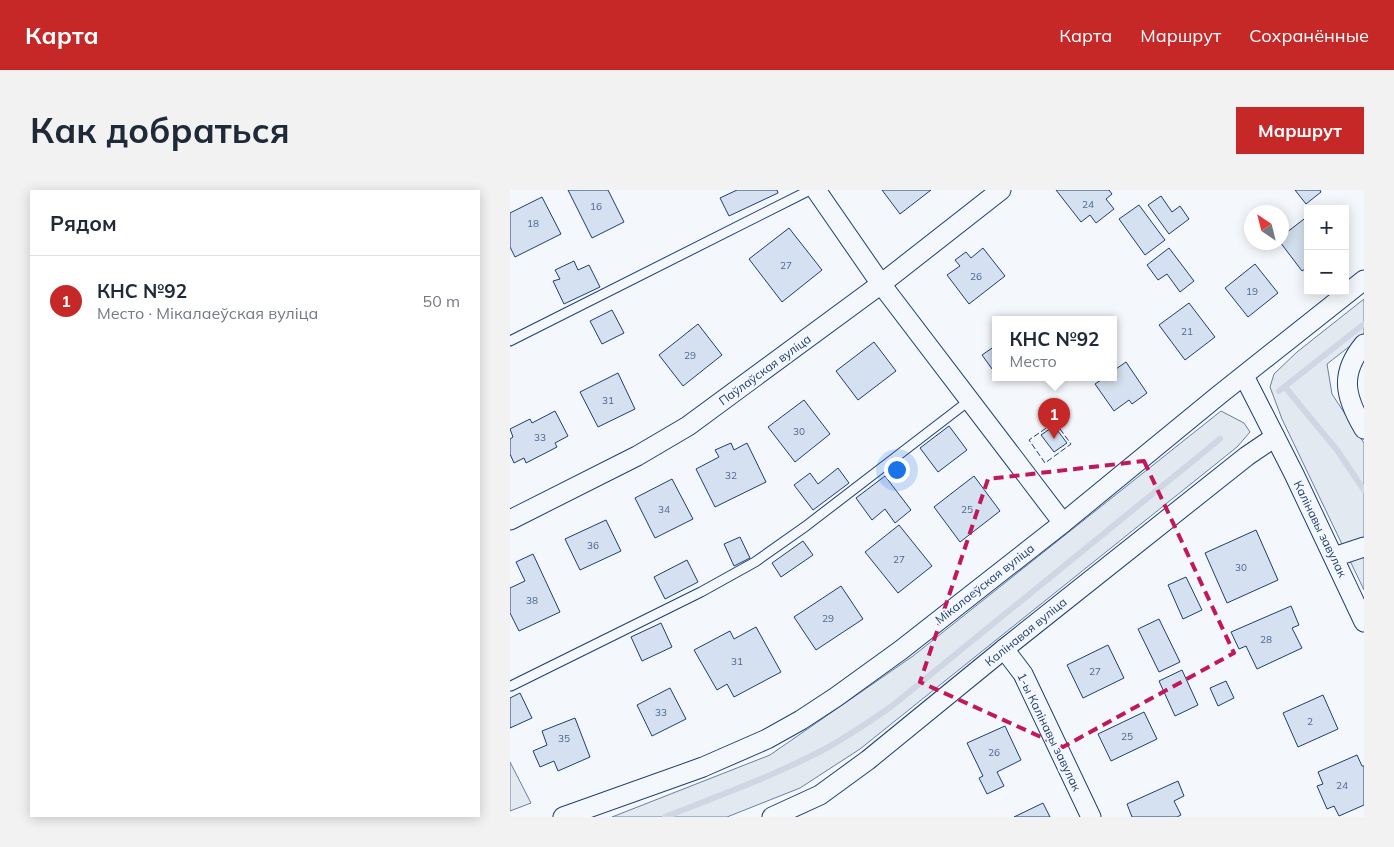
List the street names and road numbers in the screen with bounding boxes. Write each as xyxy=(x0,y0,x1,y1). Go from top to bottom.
street label: Паўлаўская вуліца xyxy=(716,331,814,408)
street label: Калінавы завулак xyxy=(1291,478,1351,580)
street label: Мікалаеўская вуліца xyxy=(932,540,1037,627)
street label: Калінавая вуліца xyxy=(982,594,1070,669)
street label: 1-ы Калінавы завулак xyxy=(1014,670,1085,794)

